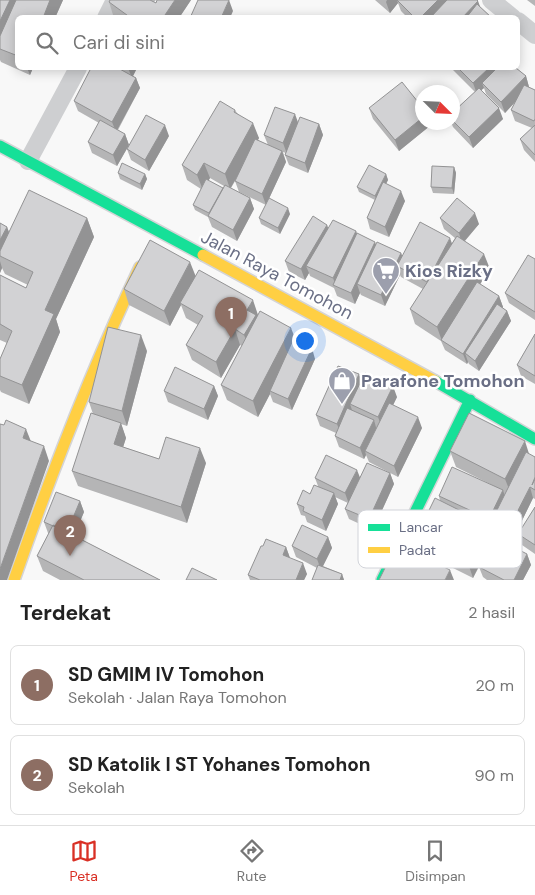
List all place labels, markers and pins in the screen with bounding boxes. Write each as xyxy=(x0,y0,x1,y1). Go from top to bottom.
supermarket icon: Kios Rizky xyxy=(371,256,401,295)
place label: Kios Rizky xyxy=(405,259,493,283)
pin: 1 xyxy=(215,297,247,338)
shop icon: Parafone Tomohon xyxy=(327,366,357,405)
place label: Parafone Tomohon xyxy=(361,369,525,393)
pin: 2 xyxy=(54,515,86,556)

